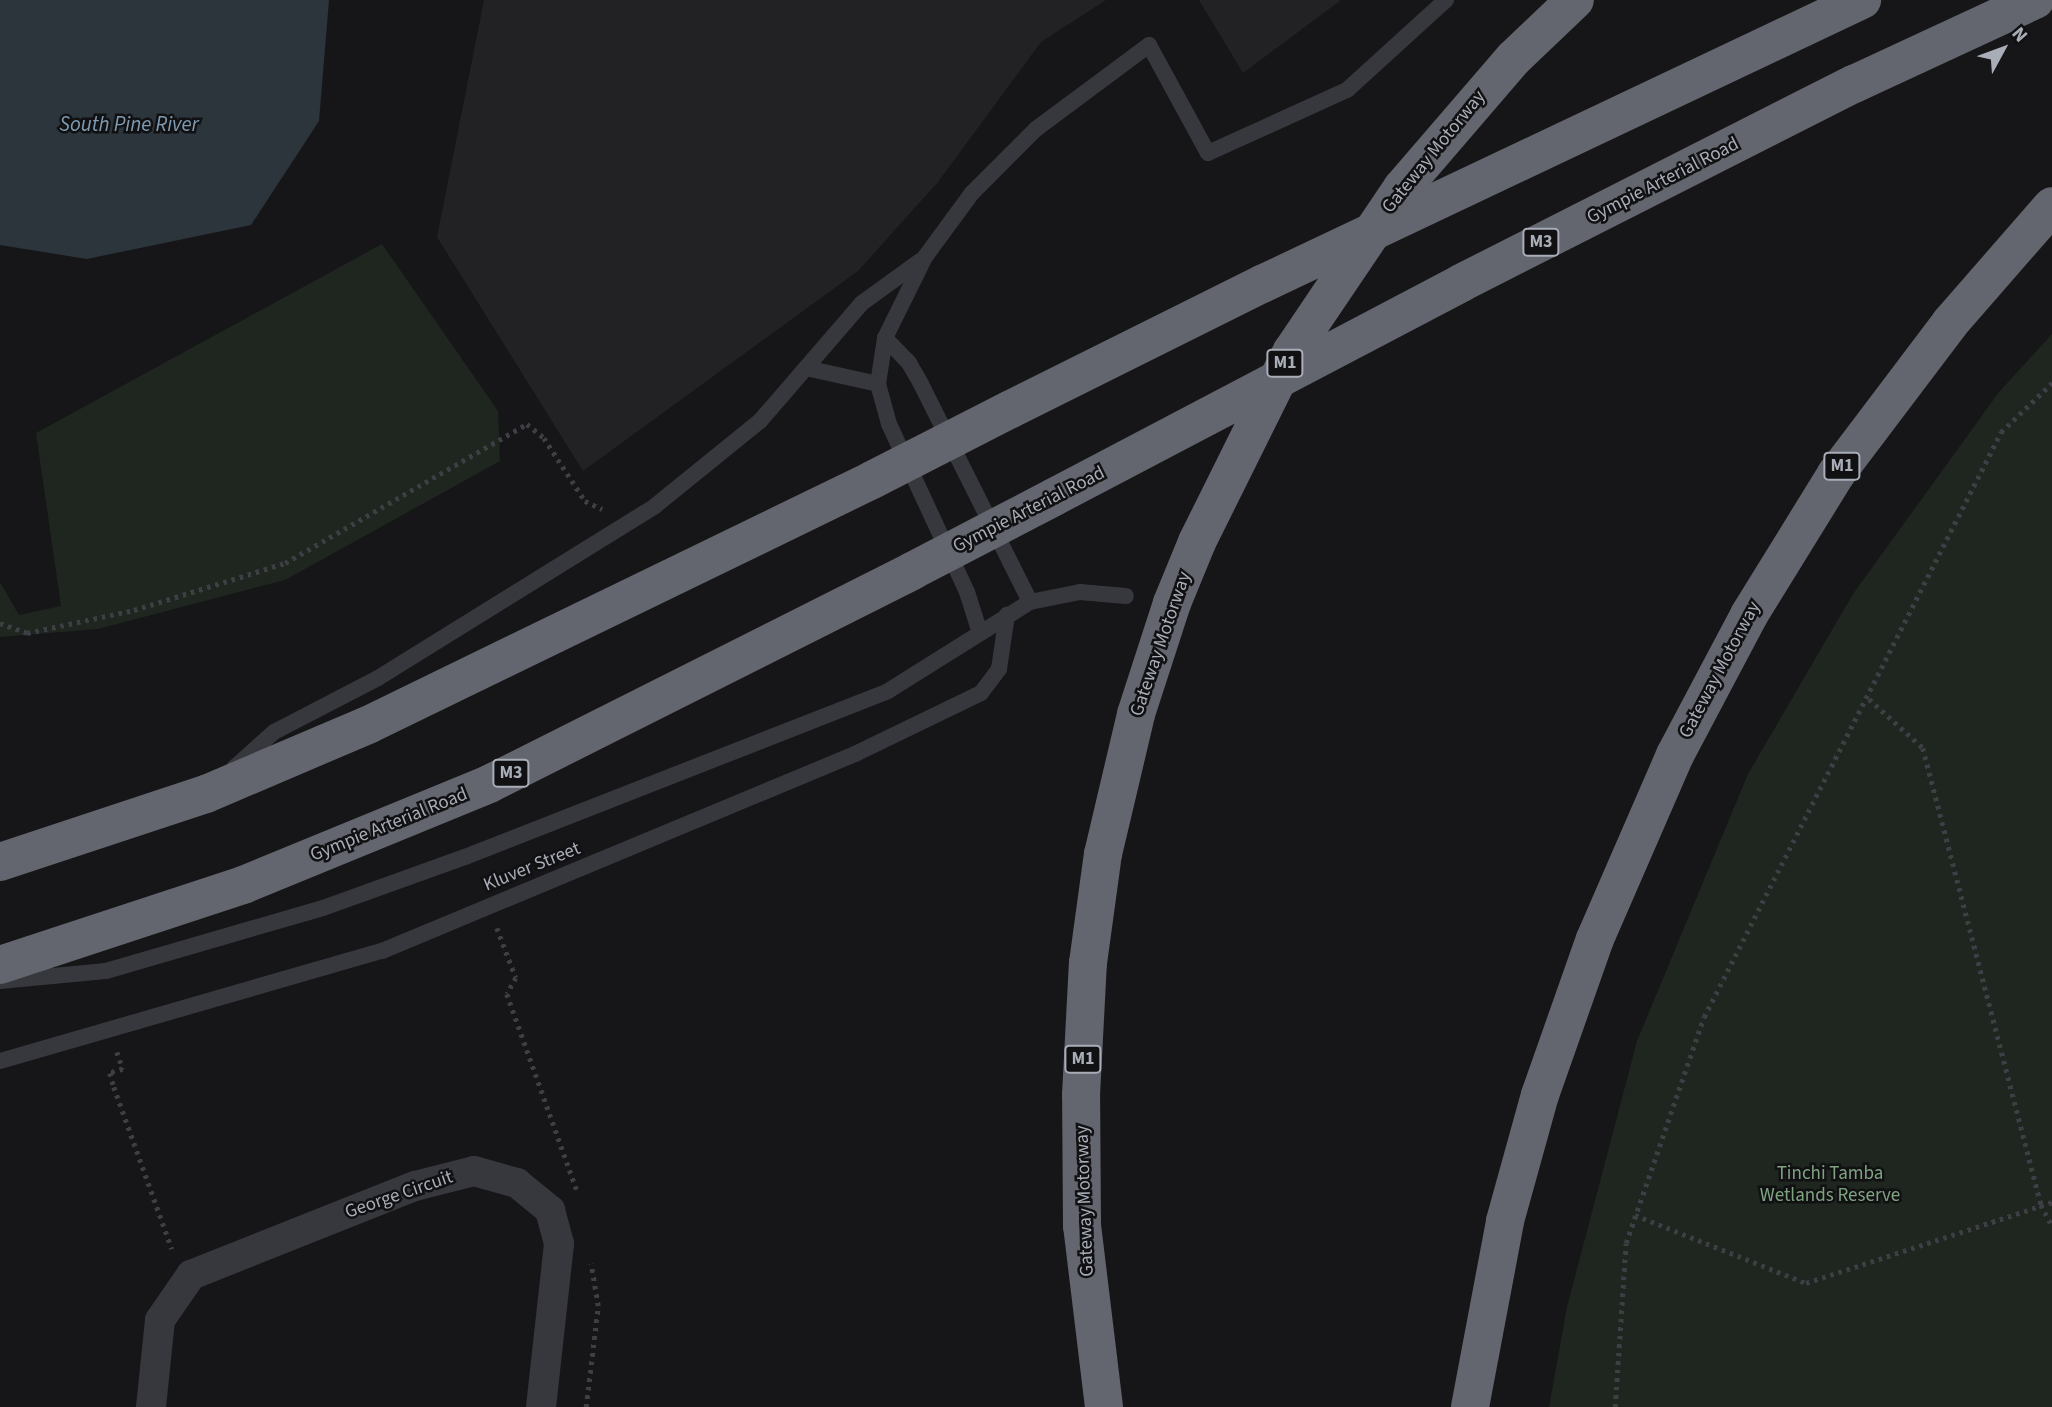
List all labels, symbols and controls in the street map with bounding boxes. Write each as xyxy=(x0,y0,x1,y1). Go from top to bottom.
north arrow xyxy=(1968,14,2038,84)
text: N xyxy=(2005,21,2034,49)
street label: Gateway Motorway xyxy=(1377,86,1491,218)
water label: South Pine River xyxy=(59,111,199,137)
street label: Gympie Arterial Road xyxy=(1583,133,1743,229)
road number: M3 xyxy=(1522,228,1560,256)
road number: M1 xyxy=(1266,348,1304,377)
road number: M1 xyxy=(1823,452,1861,480)
street label: Gympie Arterial Road xyxy=(949,462,1109,558)
street label: Gateway Motorway xyxy=(1126,569,1196,719)
street label: Gateway Motorway xyxy=(1674,598,1766,742)
road number: M3 xyxy=(492,758,530,788)
street label: Gympie Arterial Road xyxy=(307,783,471,867)
street label: Kluver Street xyxy=(480,837,584,897)
road number: M1 xyxy=(1064,1044,1102,1074)
street label: Gateway Motorway xyxy=(1071,1125,1099,1277)
park label: Tinchi Tamba Wetlands Reserve xyxy=(1760,1163,1900,1207)
street label: George Circuit xyxy=(342,1166,456,1224)

